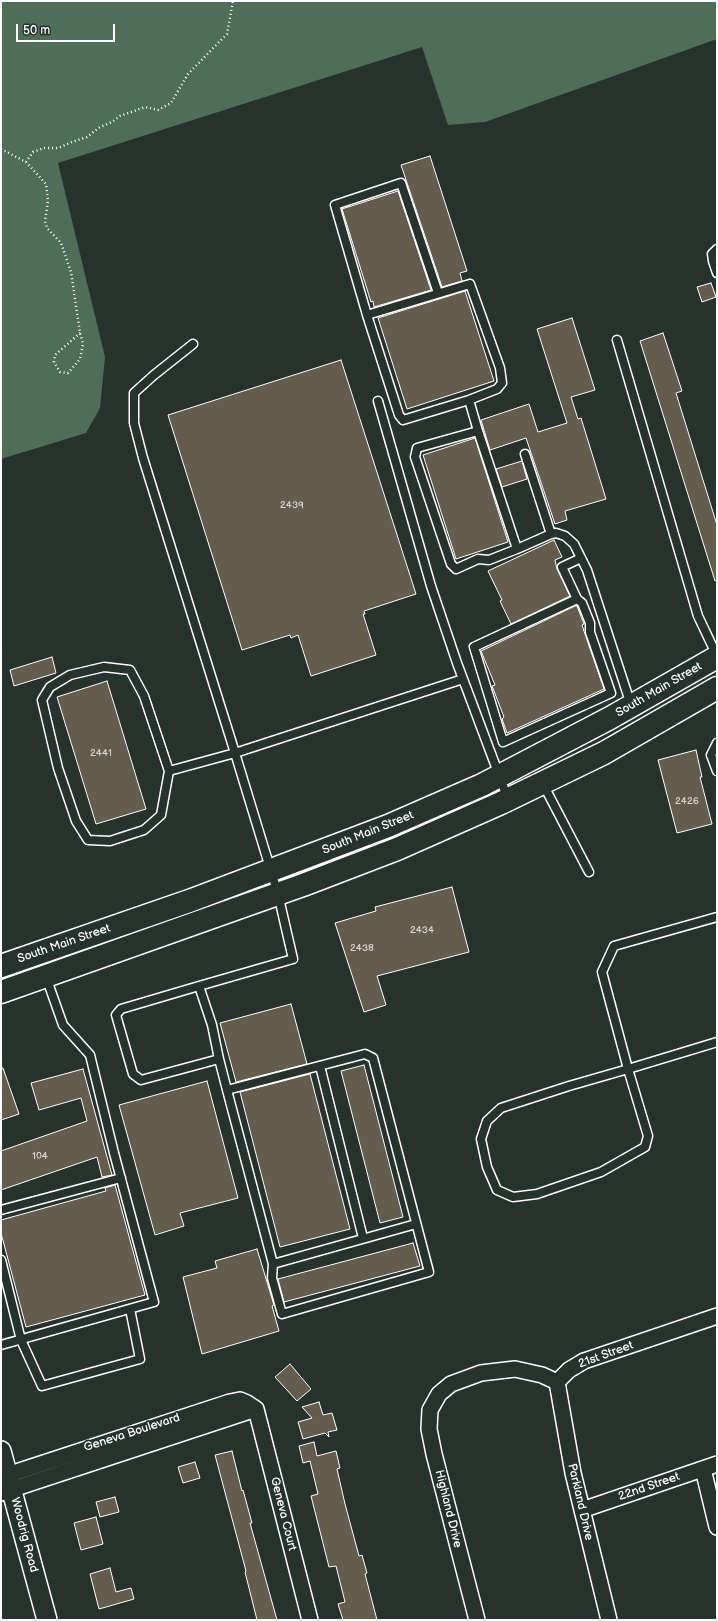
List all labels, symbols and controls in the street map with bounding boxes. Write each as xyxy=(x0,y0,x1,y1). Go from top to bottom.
scale bar xyxy=(18,16,117,42)
text: 50 m xyxy=(23,23,50,38)
house number: 2439 xyxy=(280,499,304,511)
street label: South Main Street xyxy=(613,659,705,721)
house number: 2441 xyxy=(90,747,112,759)
house number: 2426 xyxy=(675,795,699,807)
street label: South Main Street xyxy=(320,808,416,858)
street label: South Main Street xyxy=(16,921,112,967)
house number: 2434 xyxy=(410,924,434,936)
house number: 2438 xyxy=(350,942,374,954)
house number: 104 xyxy=(32,1150,48,1162)
street label: 21st Street xyxy=(577,1338,635,1372)
street label: Geneva Boulevard xyxy=(82,1411,182,1455)
street label: Parkland Drive xyxy=(564,1462,596,1542)
street label: Highland Drive xyxy=(431,1469,465,1549)
street label: 22nd Street xyxy=(616,1470,682,1504)
street label: Geneva Court xyxy=(267,1476,299,1552)
street label: Woodrig Road xyxy=(7,1496,41,1574)

